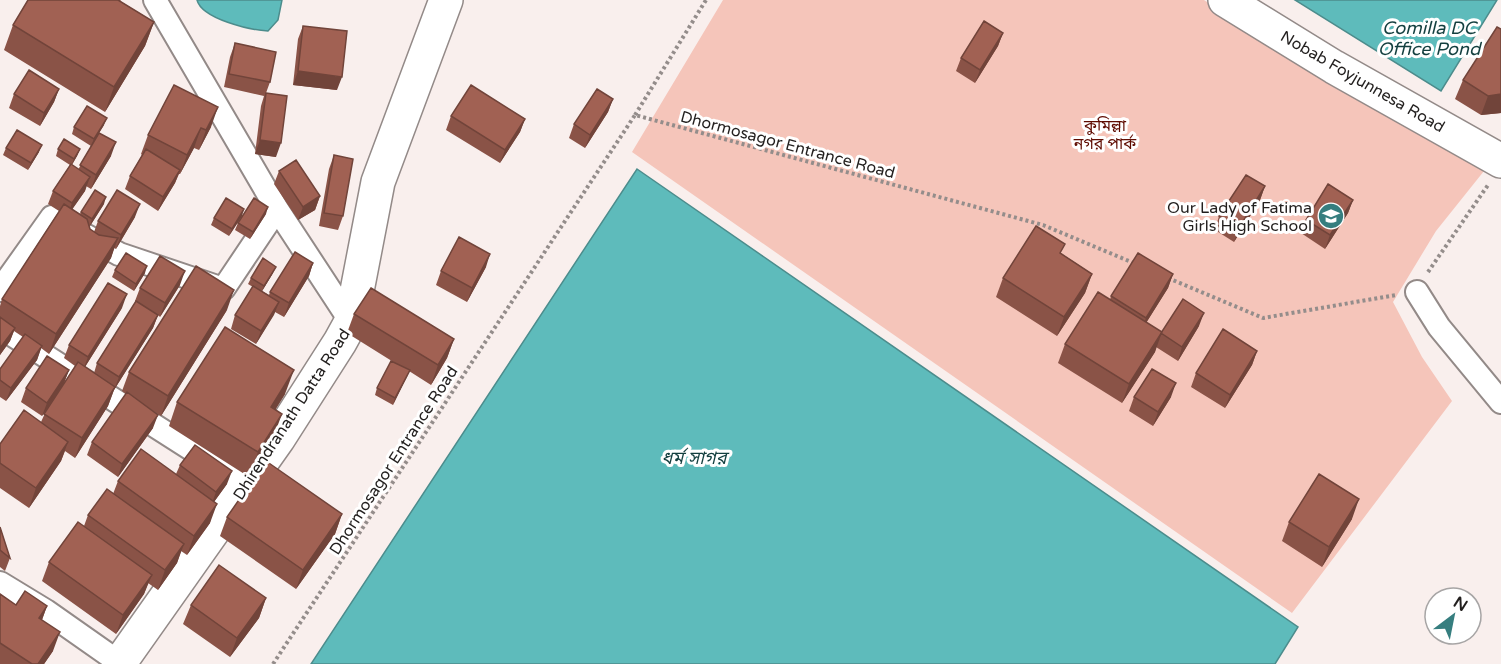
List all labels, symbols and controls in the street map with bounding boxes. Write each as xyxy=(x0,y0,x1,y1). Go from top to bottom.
water label: Comilla DC Office Pond xyxy=(1378,17,1483,60)
street label: Nobab Foyjunnesa Road xyxy=(1277,27,1448,137)
street label: Dhormosagor Entrance Road xyxy=(678,107,897,183)
park label: কুমিল্লা নগর পার্ক xyxy=(1073,116,1137,154)
place label: Our Lady of Fatima Girls High School xyxy=(1167,198,1312,236)
school or university icon: Our Lady of Fatima Girls High School xyxy=(1316,201,1346,231)
street label: Dhirendranath Datta Road xyxy=(229,325,355,504)
street label: Dhormosagor Entrance Road xyxy=(325,362,462,559)
water label: ধর্ম সাগর xyxy=(662,447,730,469)
north arrow xyxy=(1423,586,1483,646)
text: N xyxy=(1450,592,1471,616)

